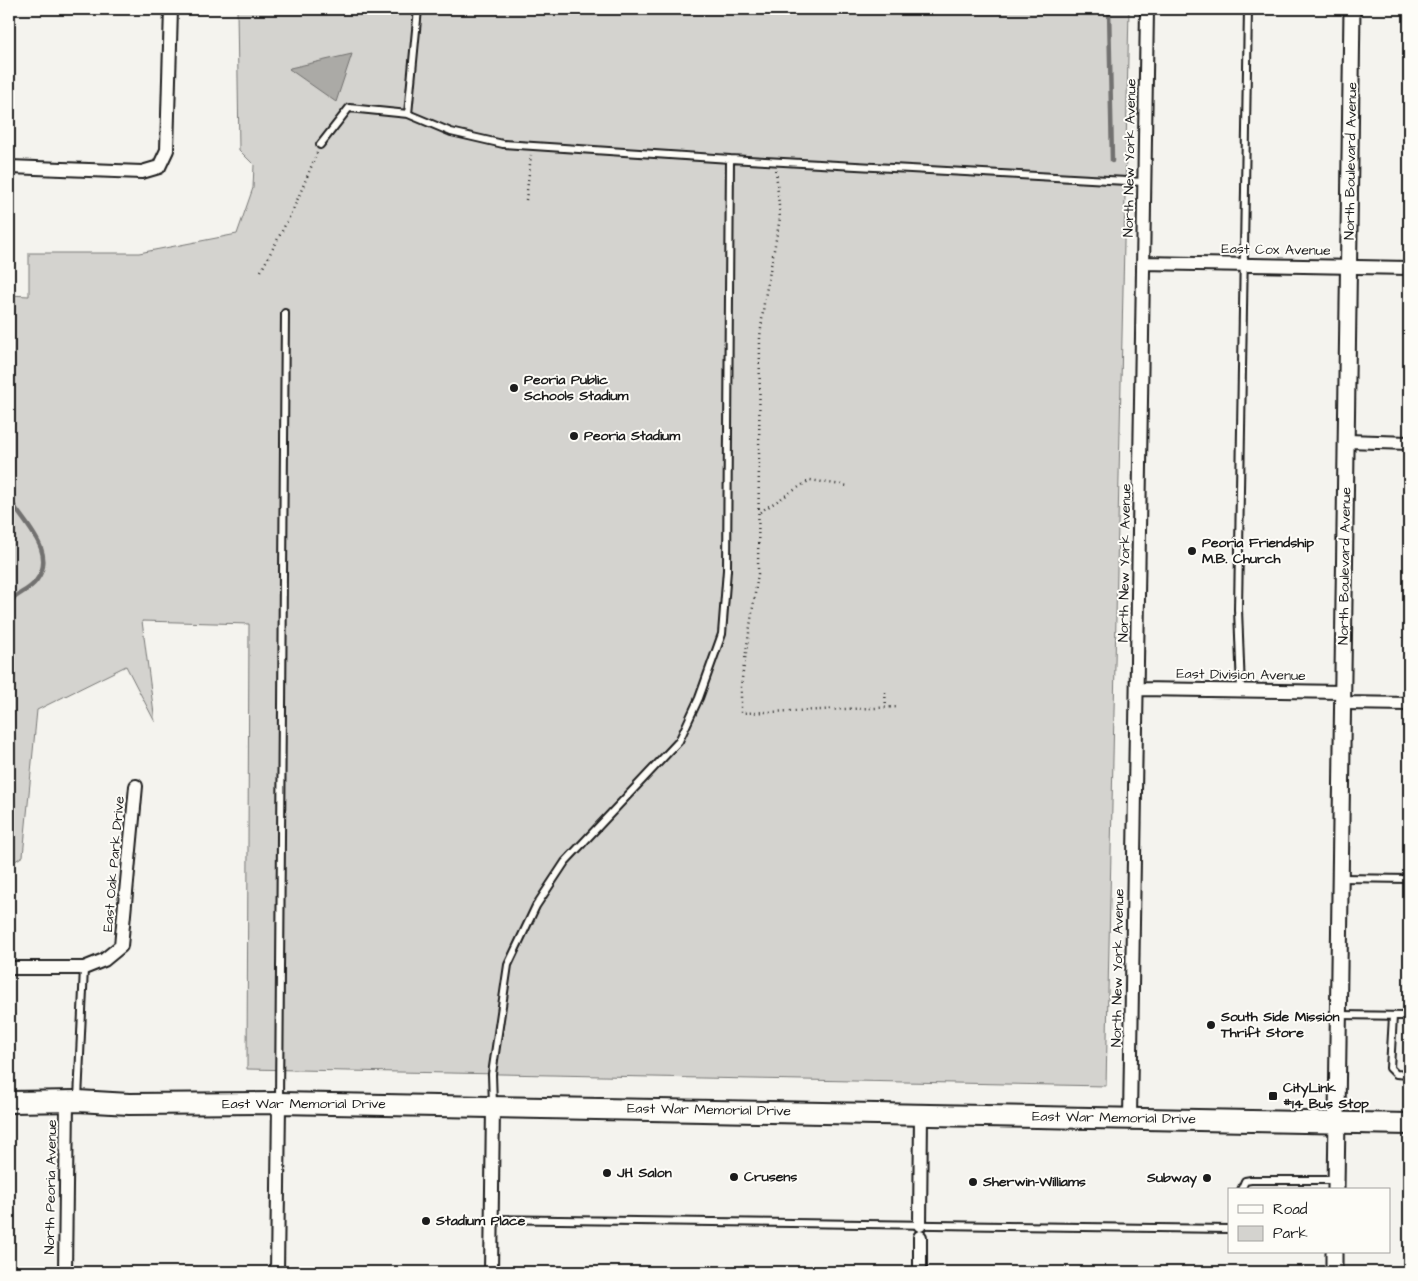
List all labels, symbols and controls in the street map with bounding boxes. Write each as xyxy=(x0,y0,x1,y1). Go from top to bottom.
street label: North New York Avenue xyxy=(1119,78,1141,237)
street label: North Boulevard Avenue xyxy=(1340,82,1362,240)
street label: East Cox Avenue xyxy=(1221,239,1331,261)
place label: Peoria Public Schools Stadium xyxy=(523,370,630,406)
marker: Peoria Public Schools Stadium xyxy=(508,382,520,394)
place label: Peoria Stadium xyxy=(584,426,681,446)
marker: Peoria Stadium xyxy=(568,430,580,442)
street label: North New York Avenue xyxy=(1114,483,1136,642)
street label: North Boulevard Avenue xyxy=(1334,487,1356,645)
place label: Peoria Friendship M.B. Church xyxy=(1202,533,1314,569)
marker: Peoria Friendship M.B. Church xyxy=(1186,545,1198,557)
street label: East Division Avenue xyxy=(1176,664,1306,686)
street label: East Oak Park Drive xyxy=(98,795,130,933)
street label: North New York Avenue xyxy=(1107,888,1129,1047)
place label: South Side Mission Thrift Store xyxy=(1220,1007,1339,1043)
marker: South Side Mission Thrift Store xyxy=(1205,1019,1217,1031)
place label: CityLink #14 Bus Stop xyxy=(1283,1078,1369,1114)
marker: CityLink #14 Bus Stop xyxy=(1267,1090,1279,1102)
street label: East War Memorial Drive xyxy=(222,1094,386,1114)
street label: East War Memorial Drive xyxy=(627,1099,791,1121)
street label: East War Memorial Drive xyxy=(1032,1107,1196,1129)
street label: North Peoria Avenue xyxy=(40,1119,62,1255)
place label: JH Salon xyxy=(616,1163,672,1183)
marker: JH Salon xyxy=(601,1167,613,1179)
place label: Crusens xyxy=(744,1167,797,1187)
place label: Subway xyxy=(1146,1168,1197,1188)
marker: Crusens xyxy=(728,1171,740,1183)
place label: Sherwin-Williams xyxy=(982,1172,1086,1192)
marker: Subway xyxy=(1201,1172,1213,1184)
marker: Sherwin-Williams xyxy=(967,1176,979,1188)
legend xyxy=(1228,1188,1390,1254)
text: Road xyxy=(1273,1199,1308,1220)
place label: Stadium Place xyxy=(435,1211,526,1231)
marker: Stadium Place xyxy=(420,1215,432,1227)
text: Park xyxy=(1273,1223,1308,1244)

